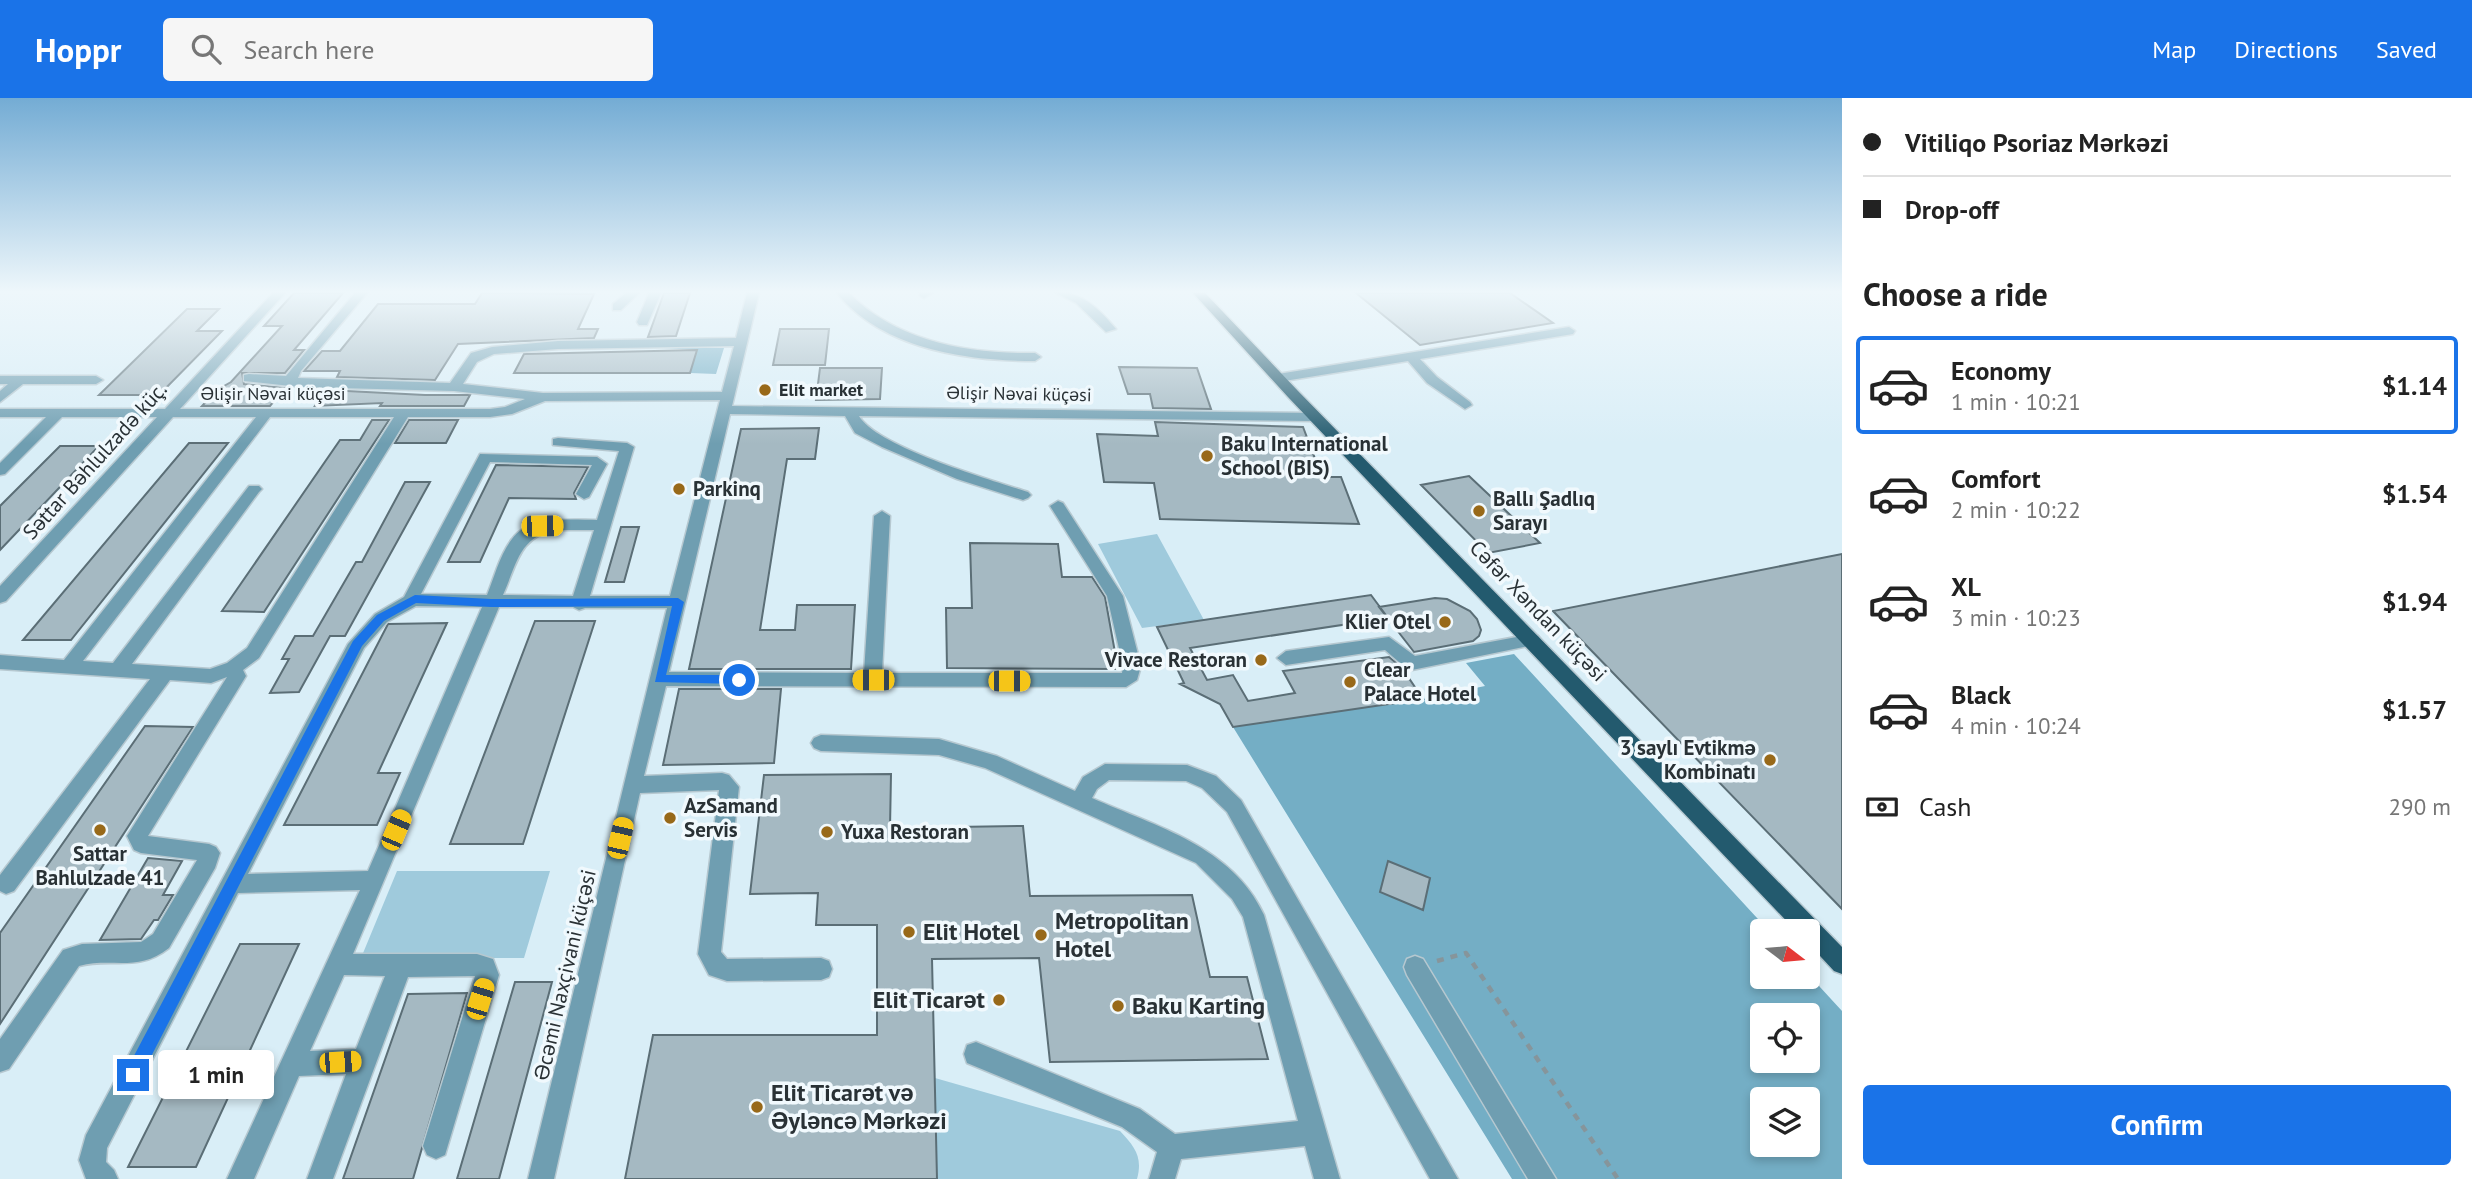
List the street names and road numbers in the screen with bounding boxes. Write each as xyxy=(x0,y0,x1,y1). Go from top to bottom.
street label: Səttar Bəhlulzadə küç. xyxy=(17,376,173,545)
street label: Əlişir Nəvai küçəsi xyxy=(946,381,1092,406)
street label: Əlişir Nəvai küçəsi xyxy=(200,382,346,405)
street label: Cəfər Xəndan küçəsi xyxy=(1464,534,1613,687)
street label: Əcəmi Naxçivani küçəsi xyxy=(527,867,602,1083)

